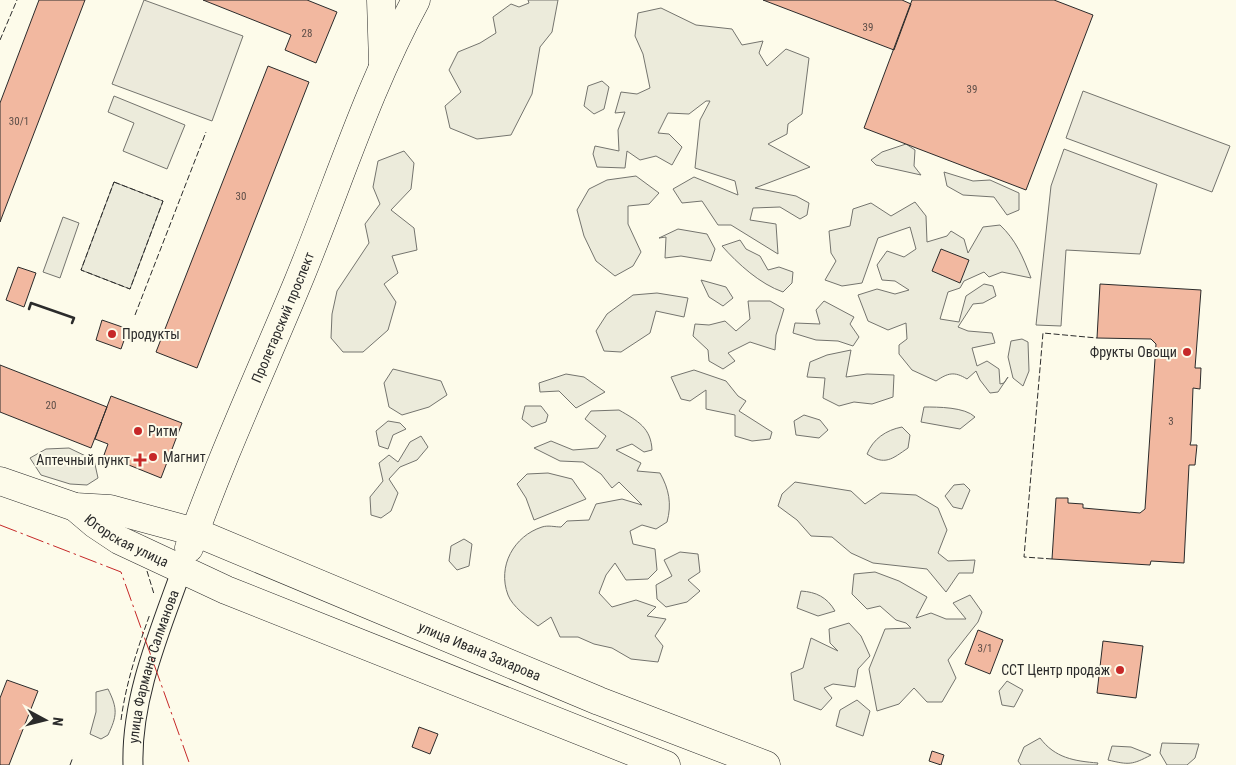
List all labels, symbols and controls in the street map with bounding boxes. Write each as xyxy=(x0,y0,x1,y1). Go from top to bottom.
house number: 39 xyxy=(863,21,873,34)
house number: 28 xyxy=(302,27,312,40)
house number: 39 xyxy=(967,83,977,96)
house number: 30/1 xyxy=(9,115,29,128)
house number: 30 xyxy=(236,190,246,203)
street label: Пролетарский проспект xyxy=(248,250,317,385)
place label: Продукты xyxy=(122,326,180,342)
marker: Продукты xyxy=(106,328,118,340)
place label: Фрукты Овощи xyxy=(1090,344,1177,360)
marker: Фрукты Овощи xyxy=(1181,346,1193,358)
house number: 20 xyxy=(46,399,56,412)
house number: 3 xyxy=(1168,415,1174,428)
place label: Ритм xyxy=(148,423,178,439)
marker: Ритм xyxy=(132,425,144,437)
place label: Магнит xyxy=(163,449,206,465)
marker: Магнит xyxy=(147,451,159,463)
place label: Аптечный пункт xyxy=(36,452,130,468)
marker: Аптечный пункт xyxy=(134,454,146,466)
street label: Югорская улица xyxy=(81,511,171,570)
street label: улица Фармана Салманова xyxy=(125,588,182,744)
street label: улица Ивана Захарова xyxy=(416,618,543,684)
house number: 3/1 xyxy=(978,642,992,655)
place label: CCТ Центр продаж xyxy=(1001,662,1110,678)
marker: CCТ Центр продаж xyxy=(1114,664,1126,676)
north arrow xyxy=(20,695,70,745)
text: N xyxy=(49,716,66,727)

